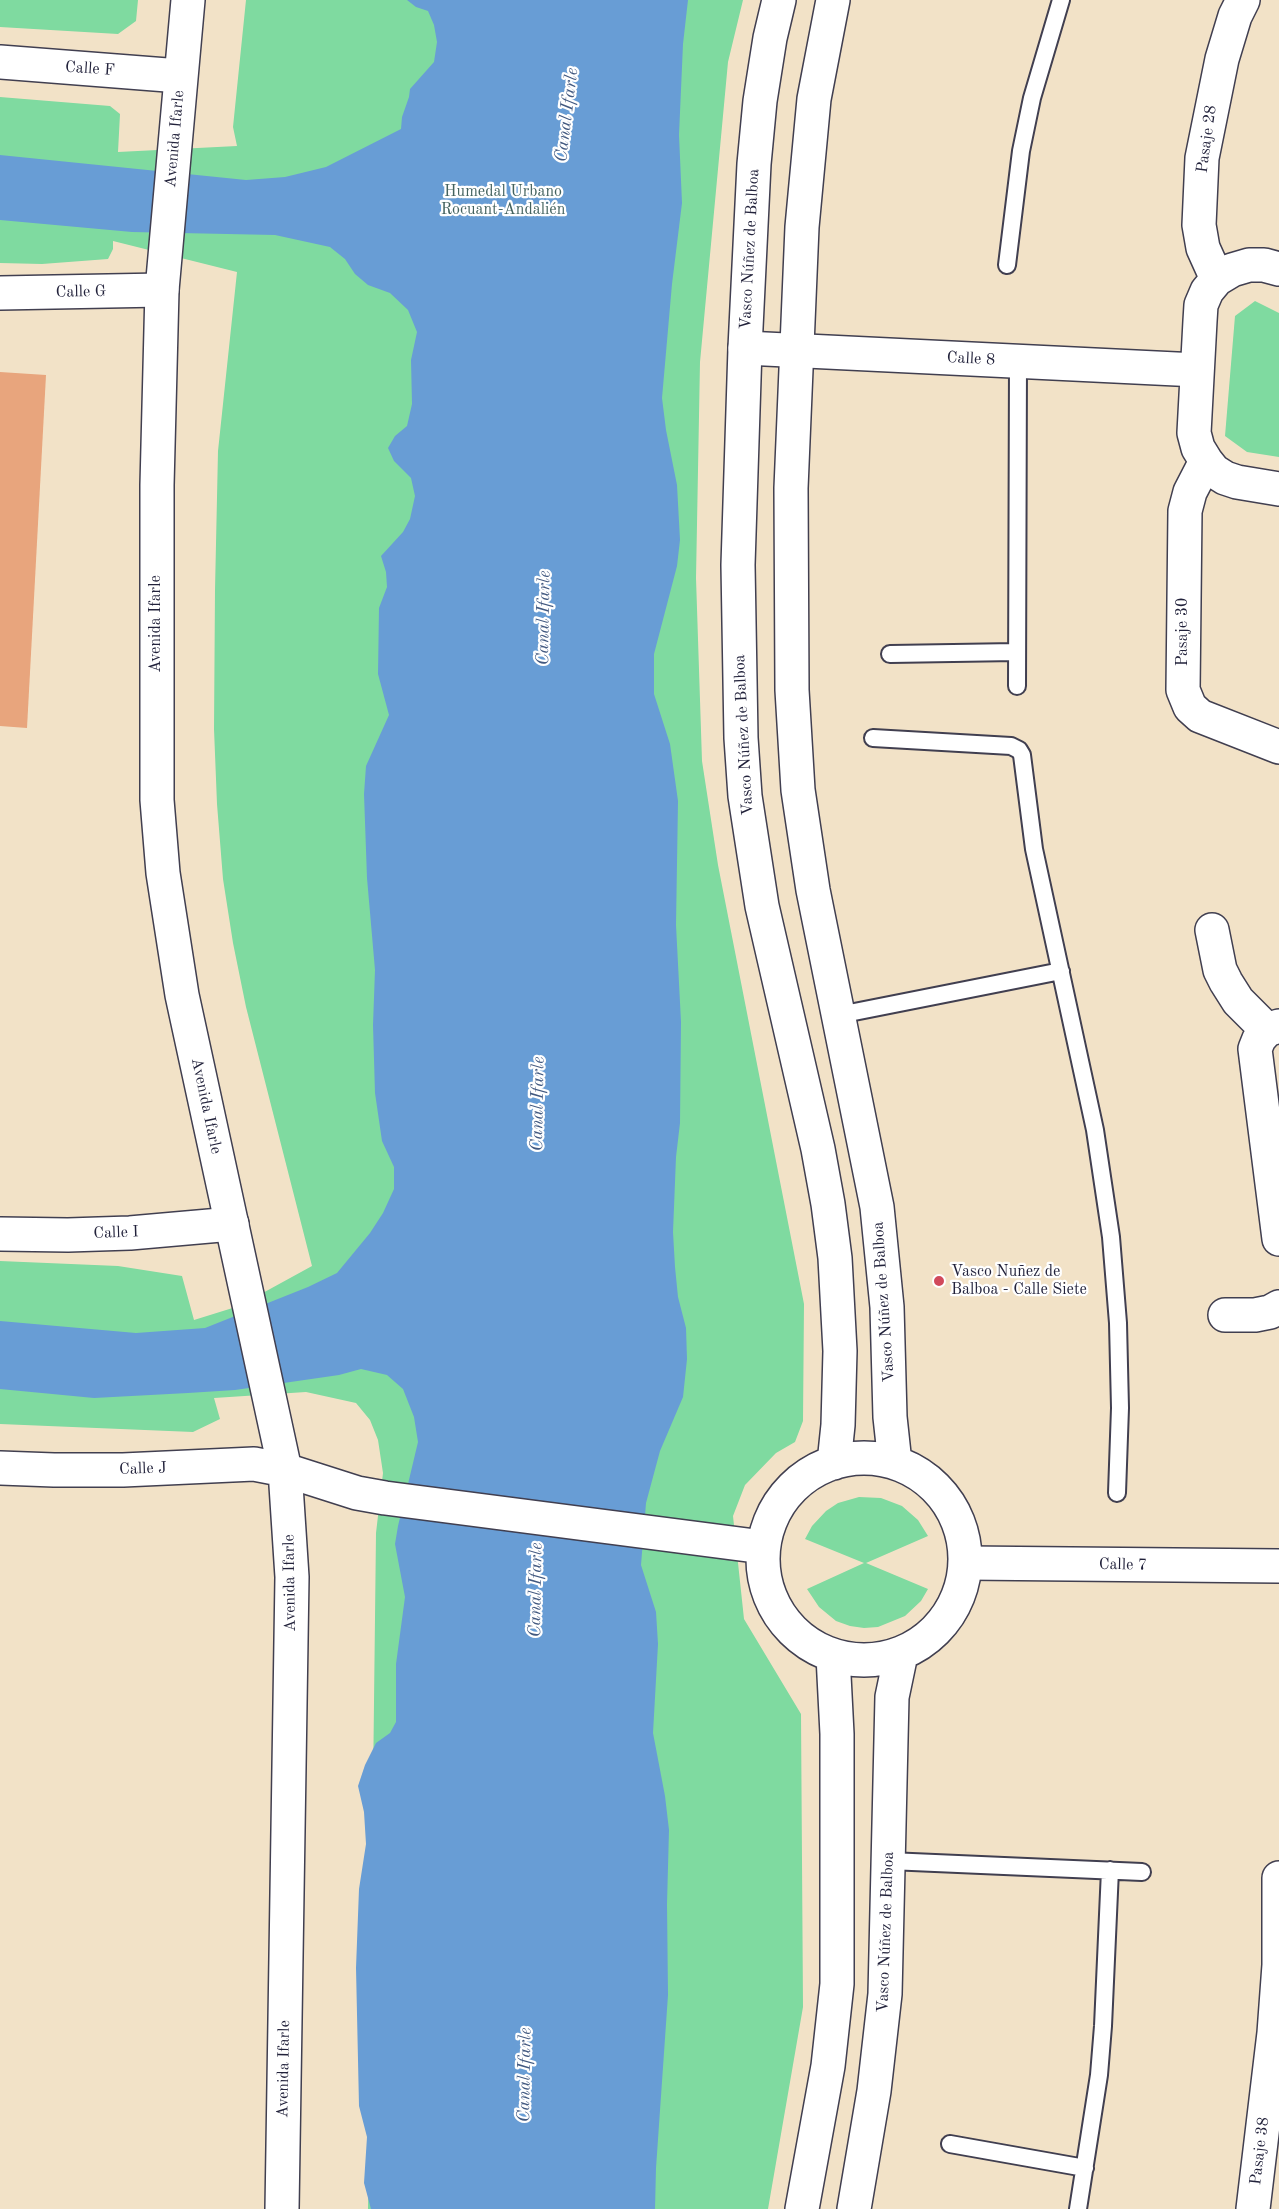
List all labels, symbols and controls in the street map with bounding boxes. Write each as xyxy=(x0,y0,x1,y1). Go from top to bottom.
street label: Calle F xyxy=(64,58,116,80)
water label: Canal Ifarle xyxy=(551,67,583,163)
street label: Avenida Ifarle xyxy=(161,90,189,188)
street label: Pasaje 28 xyxy=(1193,104,1221,174)
street label: Vasco Núñez de Balboa xyxy=(736,168,764,330)
park label: Humedal Urbano Rocuant-Andalién xyxy=(441,182,565,220)
street label: Calle G xyxy=(56,282,106,302)
street label: Calle 8 xyxy=(946,348,996,370)
water label: Canal Ifarle xyxy=(532,570,556,666)
street label: Avenida Ifarle xyxy=(146,575,166,673)
street label: Pasaje 30 xyxy=(1173,598,1193,666)
street label: Vasco Núñez de Balboa xyxy=(730,654,758,816)
street label: Avenida Ifarle xyxy=(186,1056,226,1156)
water label: Canal Ifarle xyxy=(526,1056,550,1152)
street label: Vasco Núñez de Balboa xyxy=(869,1221,899,1383)
street label: Calle I xyxy=(93,1223,139,1243)
place label: Vasco Nuñez de Balboa - Calle Siete xyxy=(951,1262,1087,1300)
marker: Vasco Nuñez de Balboa - Calle Siete xyxy=(932,1274,946,1288)
street label: Calle J xyxy=(119,1459,167,1479)
street label: Avenida Ifarle xyxy=(280,1534,300,1632)
water label: Canal Ifarle xyxy=(524,1542,548,1638)
street label: Calle 7 xyxy=(1099,1555,1147,1575)
street label: Vasco Núñez de Balboa xyxy=(874,1851,898,2013)
street label: Avenida Ifarle xyxy=(274,2020,294,2118)
water label: Canal Ifarle xyxy=(513,2027,537,2123)
street label: Pasaje 38 xyxy=(1246,2116,1274,2186)

